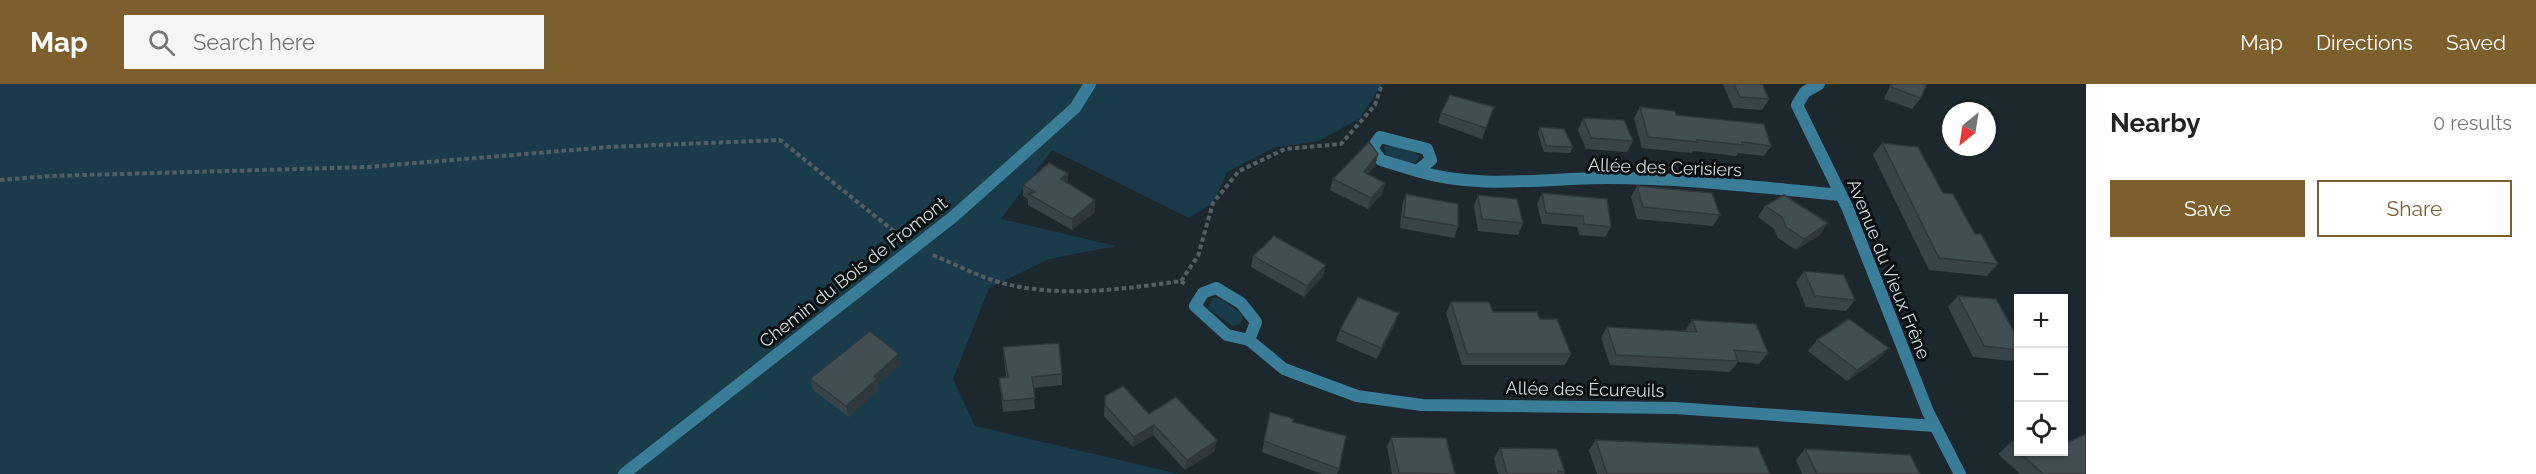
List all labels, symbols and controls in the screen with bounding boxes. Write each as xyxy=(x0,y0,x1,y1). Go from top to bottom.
search box xyxy=(124,15,544,69)
text: Map xyxy=(30,26,88,59)
icon: search xyxy=(145,26,178,59)
text: Search here xyxy=(193,29,315,55)
text: Map xyxy=(2240,30,2283,55)
text: Directions xyxy=(2316,30,2413,55)
text: Saved xyxy=(2446,30,2506,55)
north arrow xyxy=(1942,102,1996,156)
text: Nearby xyxy=(2110,108,2200,138)
text: 0 results xyxy=(2433,111,2512,135)
street label: Allée des Cerisiers xyxy=(1588,154,1743,180)
street label: Avenue du Vieux Frêne xyxy=(1843,176,1935,362)
button: Save xyxy=(2110,180,2305,237)
button: Share xyxy=(2317,180,2512,237)
street label: Chemin du Bois de Fromont xyxy=(755,192,951,352)
map controls xyxy=(2014,294,2068,456)
button: + xyxy=(2014,294,2068,348)
button: − xyxy=(2014,348,2068,402)
street label: Allée des Écureuils xyxy=(1505,376,1665,401)
button: locate xyxy=(2014,402,2068,456)

